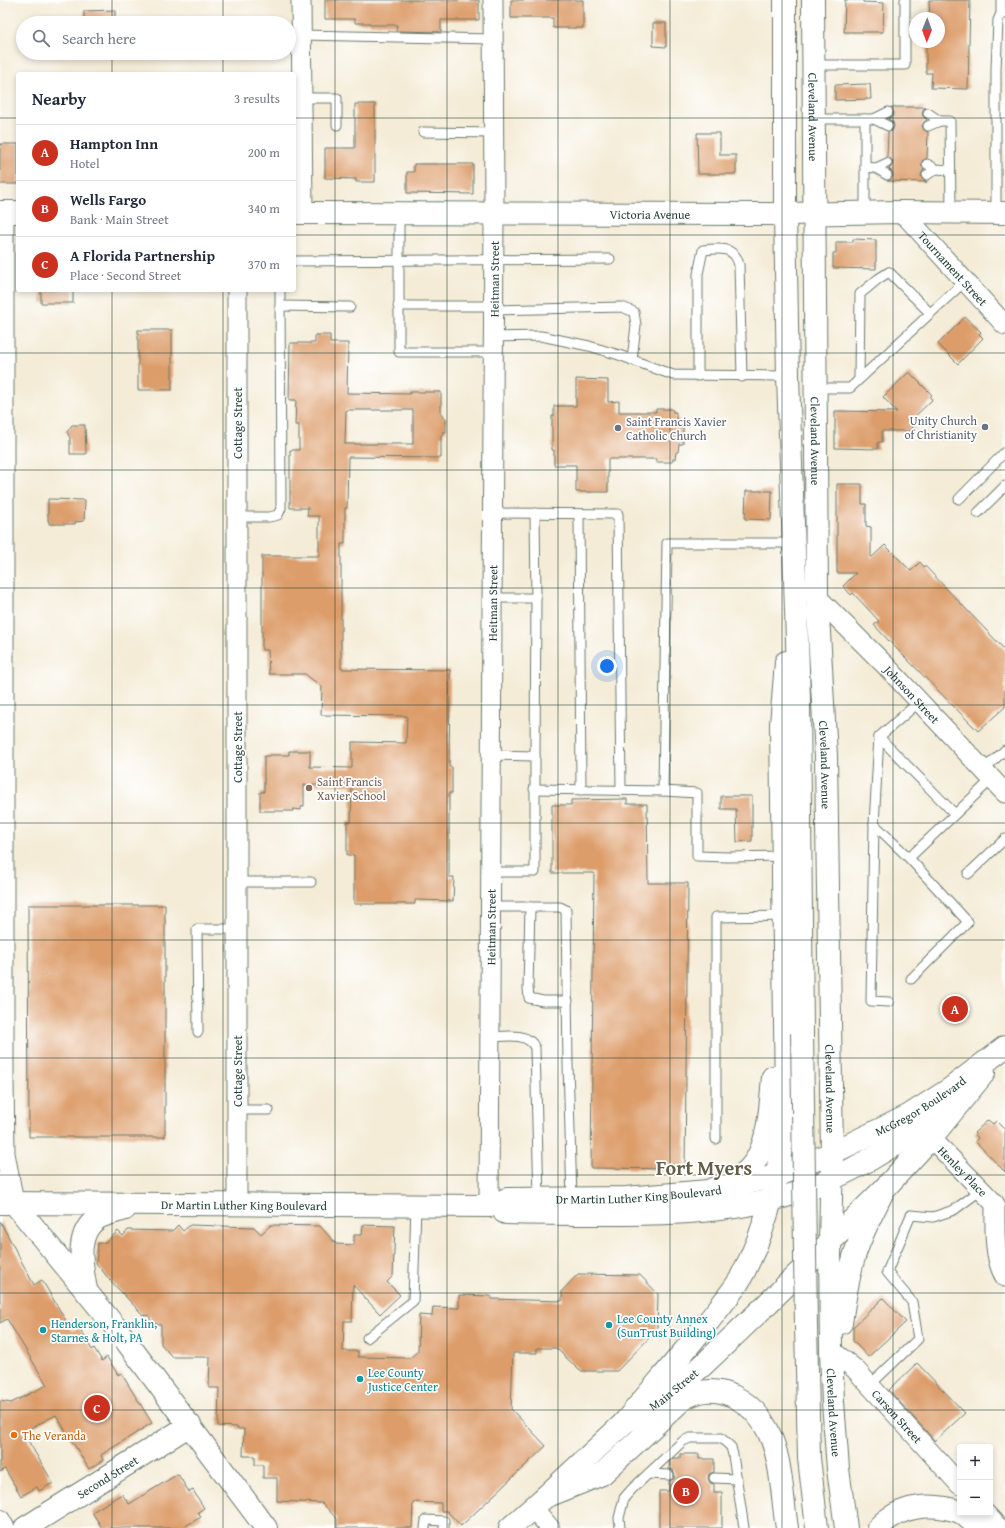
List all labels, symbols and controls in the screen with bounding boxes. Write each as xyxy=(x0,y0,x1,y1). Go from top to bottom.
north arrow xyxy=(909,12,945,48)
search box xyxy=(16,16,296,60)
icon: search xyxy=(30,27,52,49)
text: Search here xyxy=(62,28,136,49)
street label: Cleveland Avenue xyxy=(805,73,823,162)
text: Nearby xyxy=(32,86,86,111)
text: 3 results xyxy=(234,89,280,108)
text: Hampton Inn xyxy=(70,133,158,154)
text: A xyxy=(41,143,49,162)
text: 200 m xyxy=(248,143,280,162)
text: Hotel xyxy=(70,154,100,173)
text: Wells Fargo xyxy=(70,189,146,210)
text: B xyxy=(41,199,49,218)
text: 340 m xyxy=(248,199,280,218)
street label: Victoria Avenue xyxy=(610,205,691,222)
text: Bank · Main Street xyxy=(70,210,169,229)
street label: Tournament Street xyxy=(915,227,992,310)
street label: Heitman Street xyxy=(485,240,502,317)
text: A Florida Partnership xyxy=(70,245,215,266)
text: C xyxy=(41,255,49,274)
text: 370 m xyxy=(248,255,280,274)
text: Place · Second Street xyxy=(70,266,181,285)
street label: Cottage Street xyxy=(229,387,246,459)
street label: Cleveland Avenue xyxy=(807,397,825,486)
place label: Unity Church of Christianity xyxy=(904,412,977,443)
place label: Saint Francis Xavier Catholic Church xyxy=(626,413,727,444)
marker: Unity Church of Christianity xyxy=(980,422,990,432)
marker: Saint Francis Xavier Catholic Church xyxy=(613,423,623,433)
street label: Heitman Street xyxy=(483,564,501,641)
your location xyxy=(597,656,617,676)
street label: Johnson Street xyxy=(879,660,944,727)
street label: Cottage Street xyxy=(229,711,246,783)
street label: Cleveland Avenue xyxy=(816,720,835,810)
place label: Saint Francis Xavier School xyxy=(317,773,386,804)
marker: Saint Francis Xavier School xyxy=(304,783,314,793)
street label: Heitman Street xyxy=(482,888,499,965)
pin: A xyxy=(942,994,968,1024)
street label: Cottage Street xyxy=(229,1035,246,1107)
street label: Cleveland Avenue xyxy=(822,1044,840,1134)
street label: McGregor Boulevard xyxy=(872,1071,970,1139)
street label: Henley Place xyxy=(934,1142,992,1200)
district label: Fort Myers xyxy=(656,1153,752,1182)
street label: Dr Martin Luther King Boulevard xyxy=(556,1180,723,1207)
street label: Dr Martin Luther King Boulevard xyxy=(161,1195,328,1214)
place label: Lee County Annex (SunTrust Building) xyxy=(617,1310,716,1341)
place label: Henderson, Franklin, Starnes & Holt, PA xyxy=(51,1315,157,1346)
marker: Lee County Annex (SunTrust Building) xyxy=(604,1320,614,1330)
marker: Henderson, Franklin, Starnes & Holt, PA xyxy=(38,1325,48,1335)
place label: Lee County Justice Center xyxy=(366,1364,438,1395)
street label: Main Street xyxy=(645,1364,702,1414)
street label: Cleveland Avenue xyxy=(823,1368,846,1458)
marker: Lee County Justice Center xyxy=(355,1374,365,1384)
street label: Carson Street xyxy=(868,1385,927,1447)
pin: C xyxy=(84,1393,110,1423)
place label: The Veranda xyxy=(22,1427,86,1444)
marker: The Veranda xyxy=(9,1430,19,1440)
map controls xyxy=(957,1444,993,1516)
button: + xyxy=(957,1444,993,1480)
street label: Second Street xyxy=(73,1451,142,1502)
pin: B xyxy=(673,1476,699,1506)
button: − xyxy=(957,1480,993,1516)

